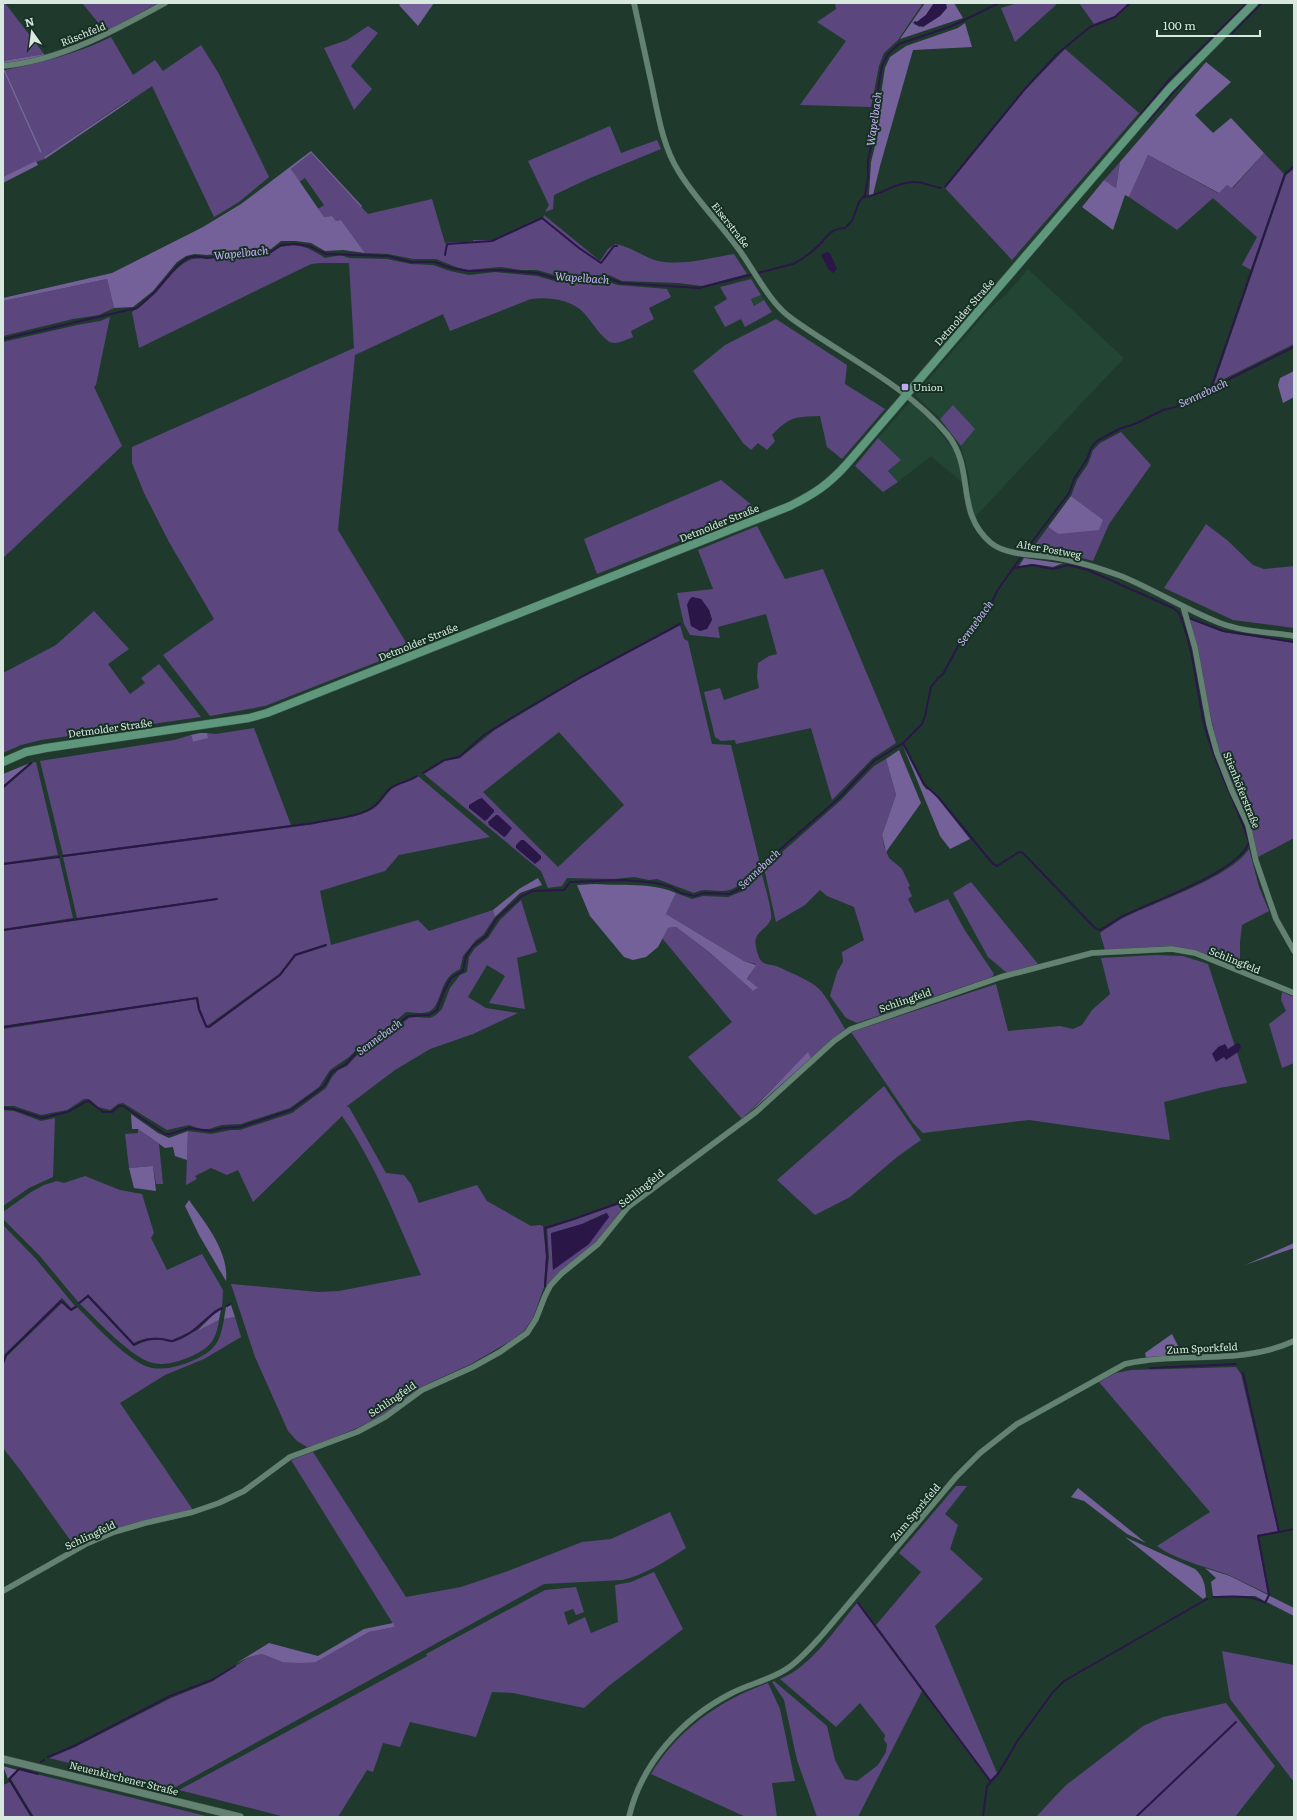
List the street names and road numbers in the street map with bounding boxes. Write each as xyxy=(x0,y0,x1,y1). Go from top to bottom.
street label: Rüschfeld xyxy=(58,18,108,49)
street label: Eiserstraße xyxy=(709,199,754,251)
street label: Detmolder Straße xyxy=(930,275,997,349)
street label: Detmolder Straße xyxy=(677,500,761,545)
street label: Alter Postweg xyxy=(1015,535,1083,562)
street label: Detmolder Straße xyxy=(376,619,460,664)
street label: Detmolder Straße xyxy=(67,714,153,741)
street label: Stienhöferstraße xyxy=(1220,749,1265,830)
street label: Schlingfeld xyxy=(1207,942,1263,977)
street label: Schlingfeld xyxy=(877,984,933,1016)
street label: Schlingfeld xyxy=(615,1165,667,1210)
street label: Zum Sporkfeld xyxy=(1166,1338,1238,1357)
street label: Schlingfeld xyxy=(365,1377,419,1420)
street label: Zum Sporkfeld xyxy=(886,1480,943,1544)
street label: Schlingfeld xyxy=(62,1516,118,1553)
street label: Neuenkirchener Straße xyxy=(68,1757,180,1798)

